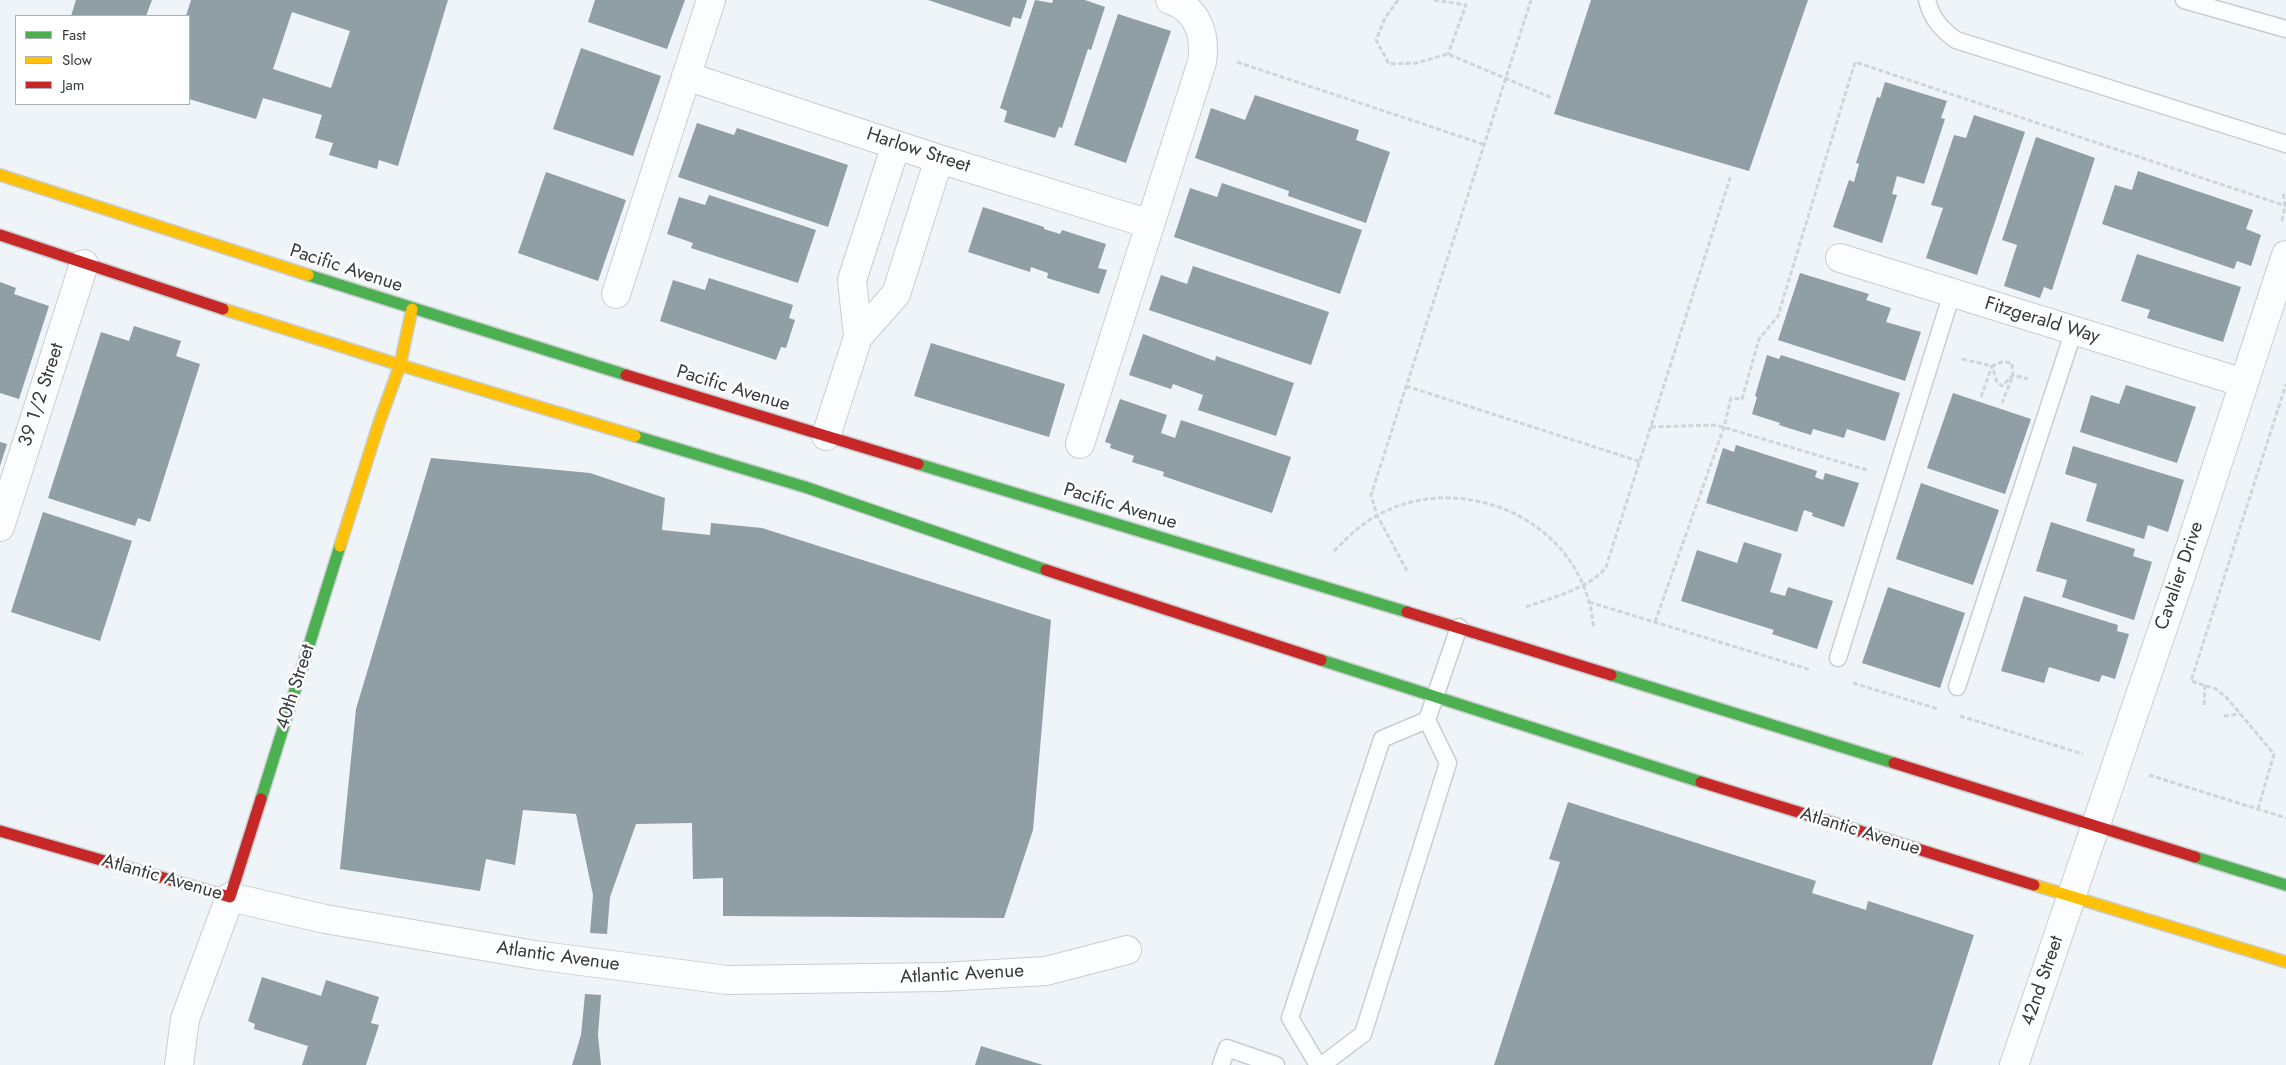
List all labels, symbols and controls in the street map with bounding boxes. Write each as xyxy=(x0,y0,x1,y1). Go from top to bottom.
legend xyxy=(15,15,190,105)
text: Fast xyxy=(62,24,86,46)
text: Slow xyxy=(62,49,92,71)
text: Jam xyxy=(62,74,85,96)
street label: Harlow Street xyxy=(863,124,973,178)
street label: Pacific Avenue xyxy=(287,240,405,298)
street label: Fitzgerald Way xyxy=(1982,293,2102,349)
street label: 39 1/2 Street xyxy=(15,341,69,449)
street label: Pacific Avenue xyxy=(674,361,792,417)
street label: Pacific Avenue xyxy=(1061,479,1179,535)
street label: Cavalier Drive xyxy=(2151,519,2209,633)
street label: 40th Street xyxy=(272,642,320,732)
street label: Atlantic Avenue xyxy=(1797,803,1923,861)
street label: Atlantic Avenue xyxy=(99,850,225,906)
street label: 42nd Street xyxy=(2017,933,2069,1029)
street label: Atlantic Avenue xyxy=(495,937,621,977)
street label: Atlantic Avenue xyxy=(899,960,1025,990)

